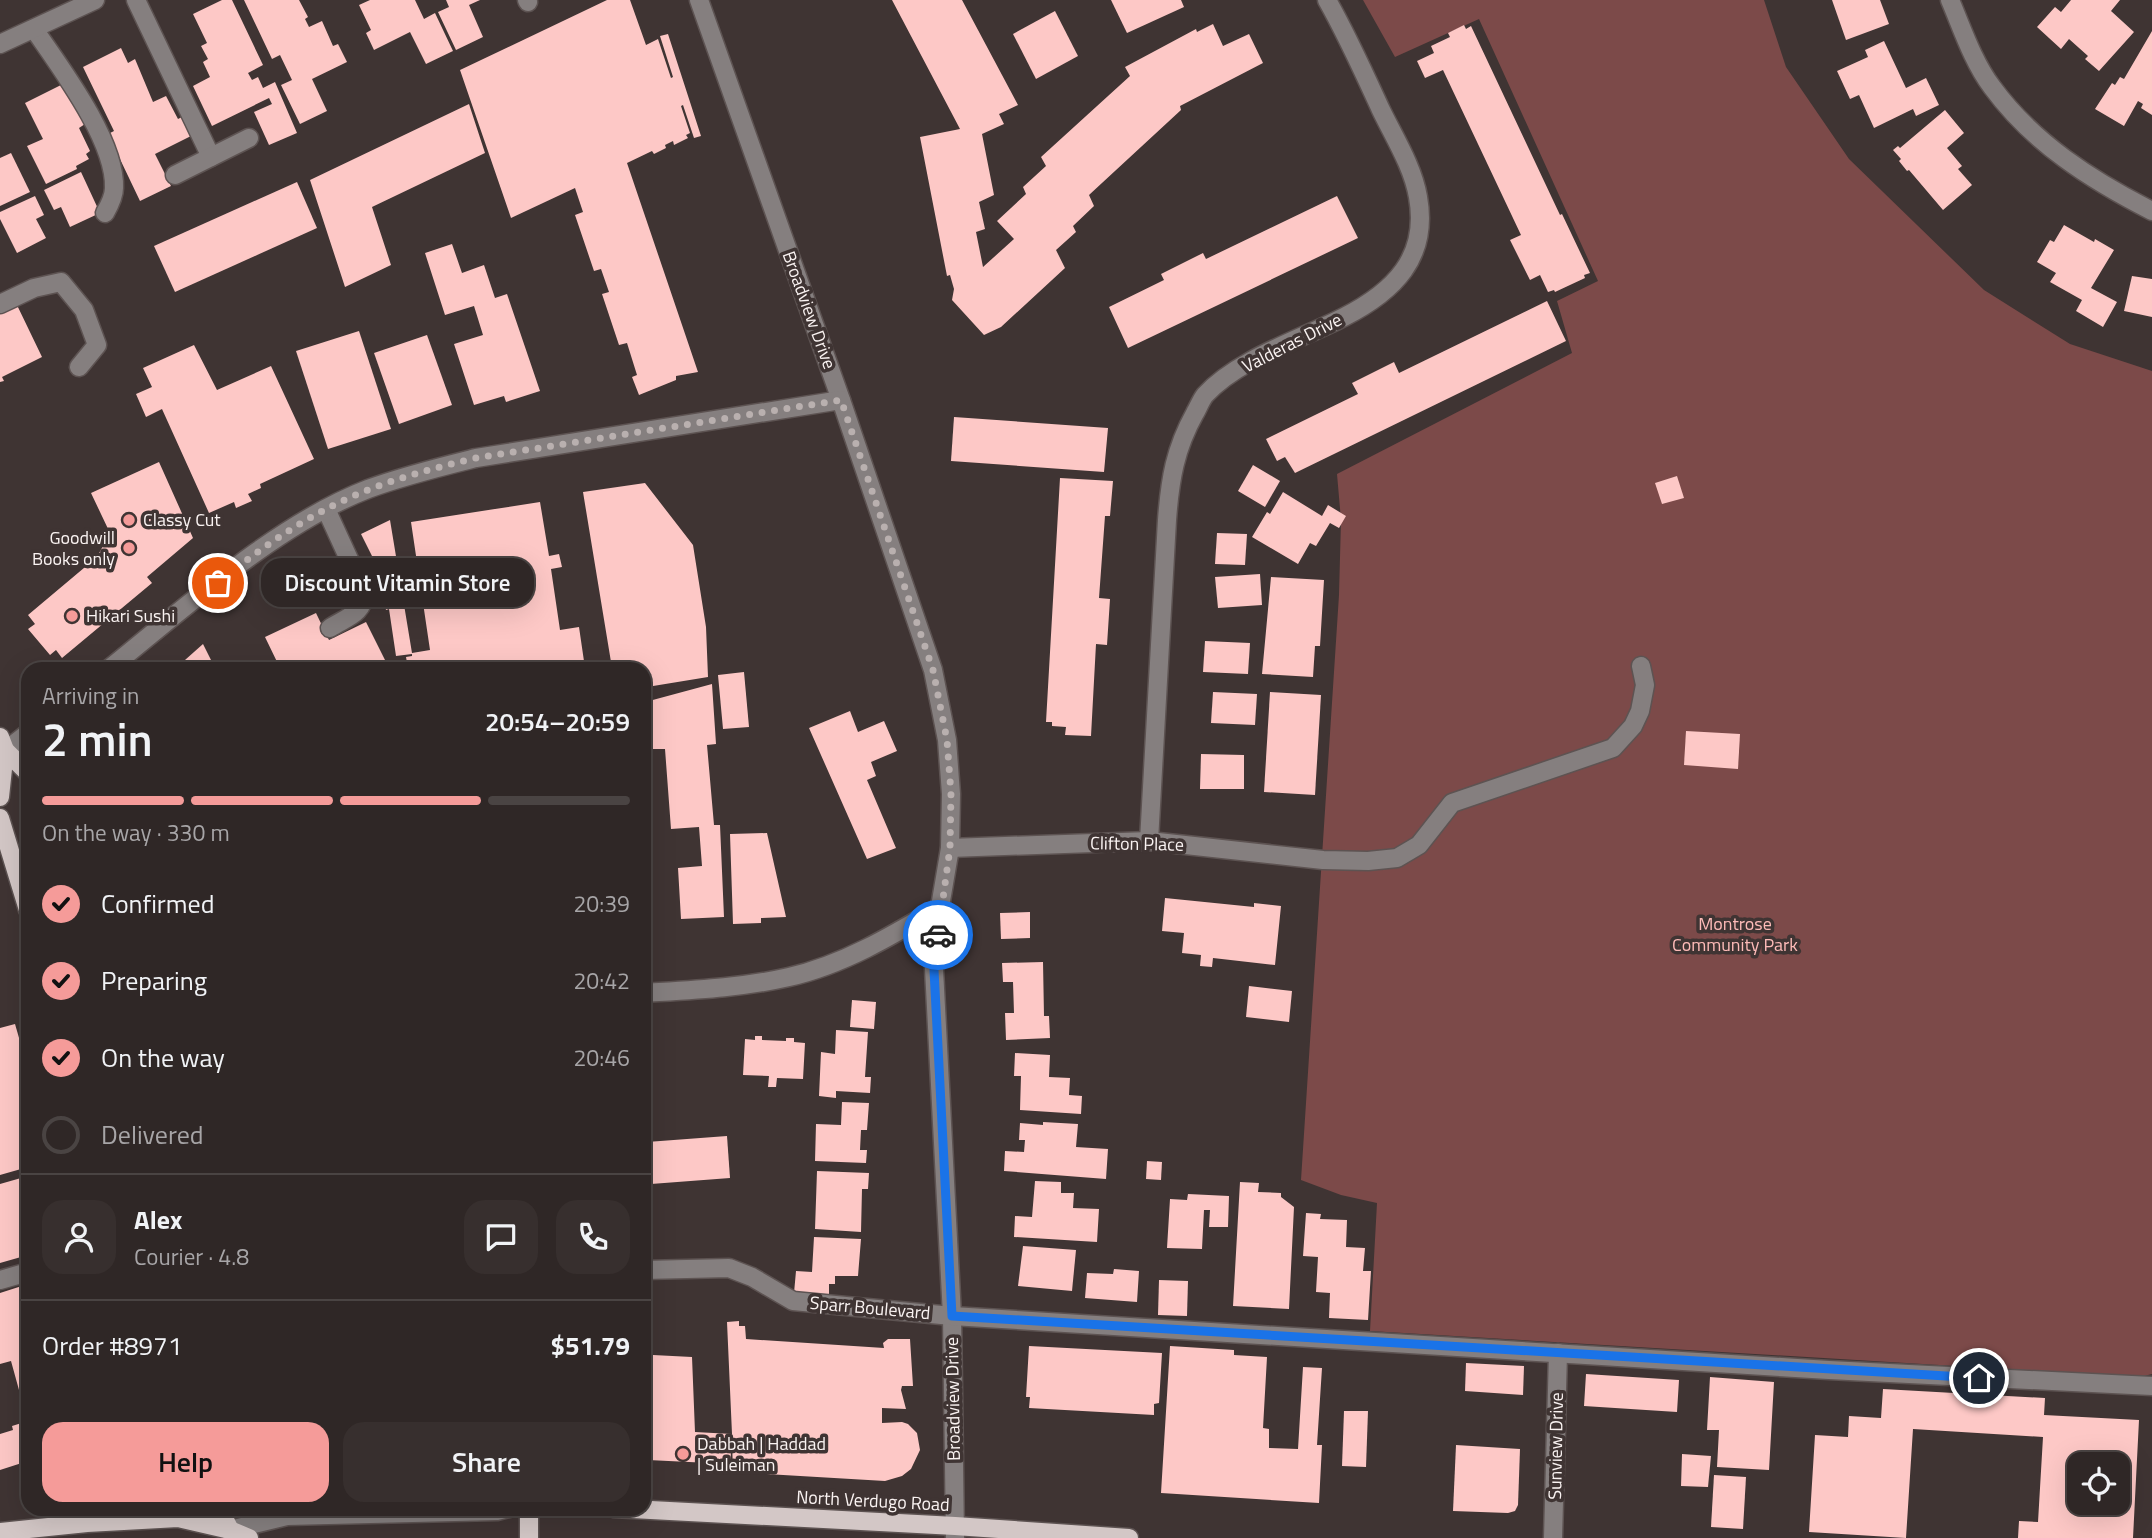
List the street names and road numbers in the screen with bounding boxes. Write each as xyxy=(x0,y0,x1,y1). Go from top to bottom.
street label: Broadview Drive xyxy=(776,247,843,373)
street label: Valderas Drive xyxy=(1237,306,1346,379)
street label: Clifton Place xyxy=(1090,829,1184,858)
street label: Sparr Boulevard xyxy=(809,1289,931,1326)
street label: Broadview Drive xyxy=(938,1337,967,1461)
street label: Sunview Drive xyxy=(1541,1392,1570,1500)
street label: North Verdugo Road xyxy=(796,1483,950,1518)

